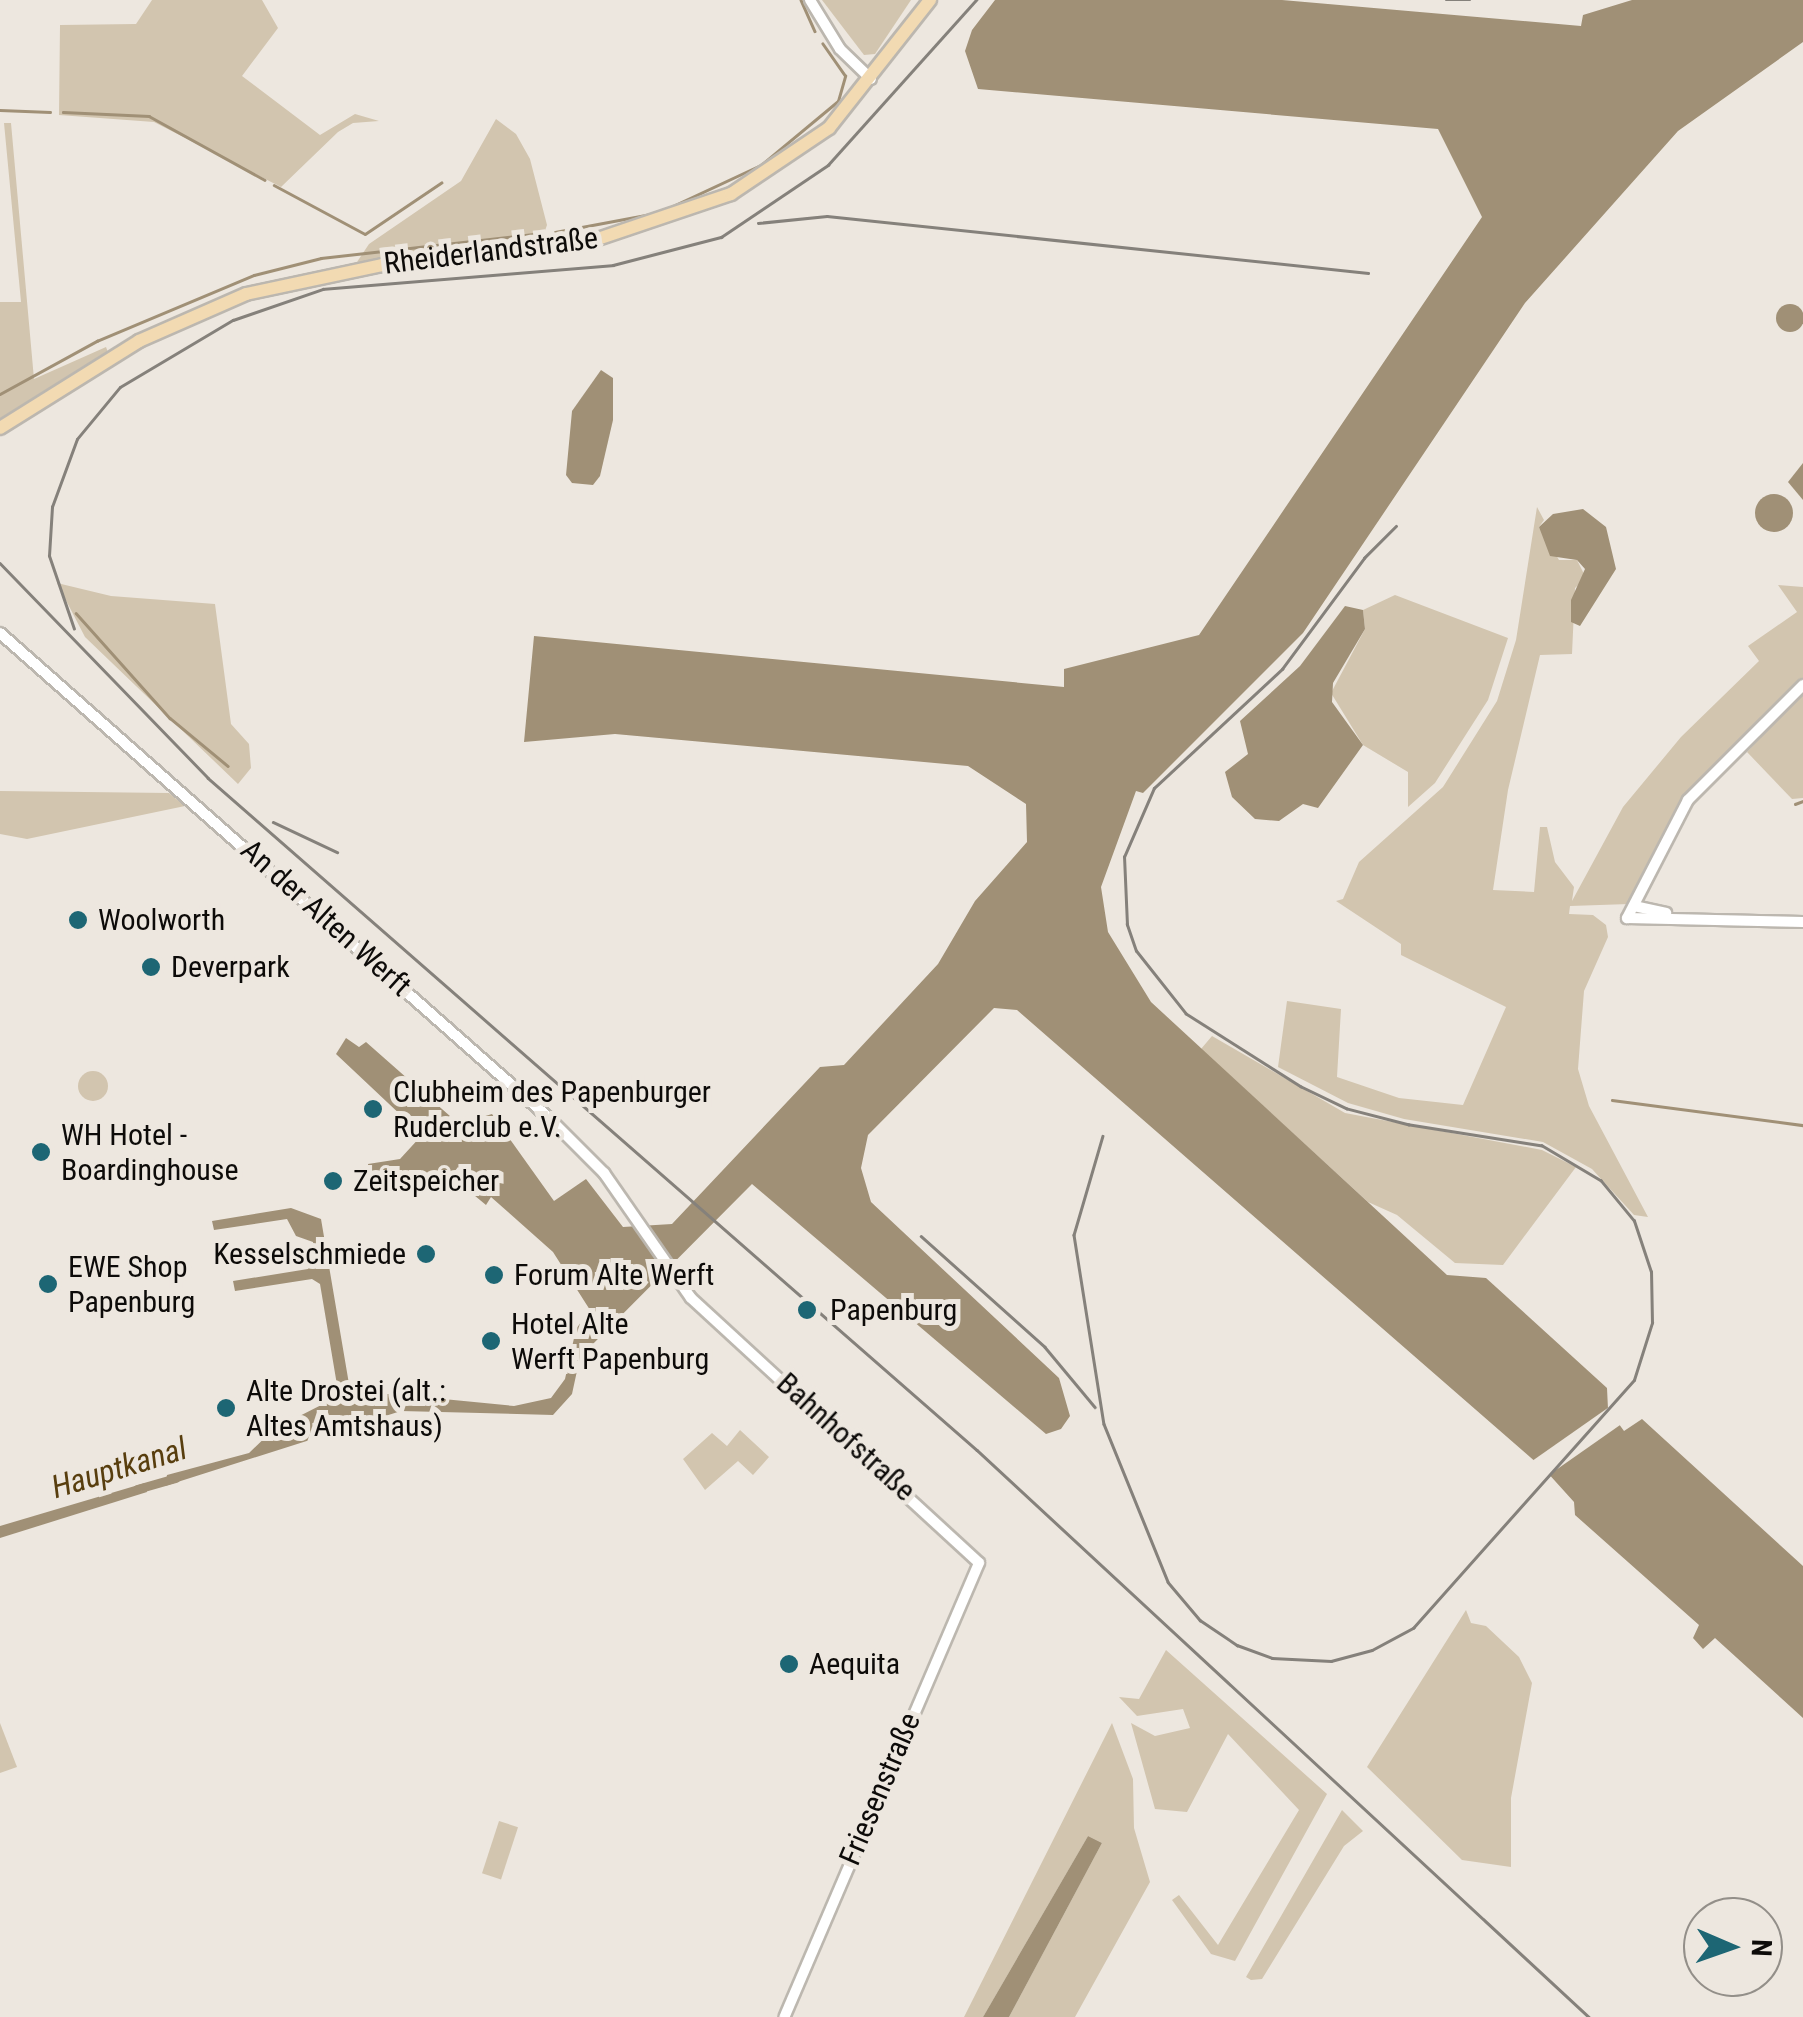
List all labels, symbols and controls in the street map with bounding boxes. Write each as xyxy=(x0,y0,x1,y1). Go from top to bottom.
street label: Rheiderlandstraße xyxy=(382,220,600,282)
street label: An der Alten Werft xyxy=(234,832,418,1004)
place label: Woolworth xyxy=(98,902,225,938)
marker: Woolworth xyxy=(67,909,89,931)
place label: Deverpark xyxy=(171,949,290,985)
marker: Deverpark xyxy=(140,956,162,978)
place label: Clubheim des Papenburger Ruderclub e.V. xyxy=(393,1074,711,1144)
marker: Clubheim des Papenburger Ruderclub e.V. xyxy=(362,1098,384,1120)
place label: WH Hotel - Boardinghouse xyxy=(61,1117,239,1188)
marker: WH Hotel - Boardinghouse xyxy=(30,1141,52,1163)
place label: Zeitspeicher xyxy=(353,1163,499,1199)
marker: Zeitspeicher xyxy=(322,1170,344,1192)
place label: Kesselschmiede xyxy=(213,1236,406,1272)
marker: Kesselschmiede xyxy=(415,1243,437,1265)
place label: EWE Shop Papenburg xyxy=(68,1249,195,1320)
place label: Forum Alte Werft xyxy=(514,1257,714,1293)
marker: Forum Alte Werft xyxy=(483,1264,505,1286)
marker: EWE Shop Papenburg xyxy=(37,1273,59,1295)
place label: Papenburg xyxy=(830,1292,957,1328)
marker: Papenburg xyxy=(794,1297,820,1323)
place label: Hotel Alte Werft Papenburg xyxy=(511,1306,709,1376)
marker: Hotel Alte Werft Papenburg xyxy=(480,1330,502,1352)
street label: Bahnhofstraße xyxy=(769,1365,923,1509)
place label: Alte Drostei (alt.: Altes Amtshaus) xyxy=(246,1373,446,1444)
marker: Alte Drostei (alt.: Altes Amtshaus) xyxy=(215,1397,237,1419)
water label: Hauptkanal xyxy=(47,1429,191,1507)
place label: Aequita xyxy=(809,1646,900,1682)
marker: Aequita xyxy=(778,1653,800,1675)
street label: Friesenstraße xyxy=(832,1708,928,1870)
north arrow xyxy=(1683,1897,1783,1997)
text: N xyxy=(1745,1939,1778,1957)

